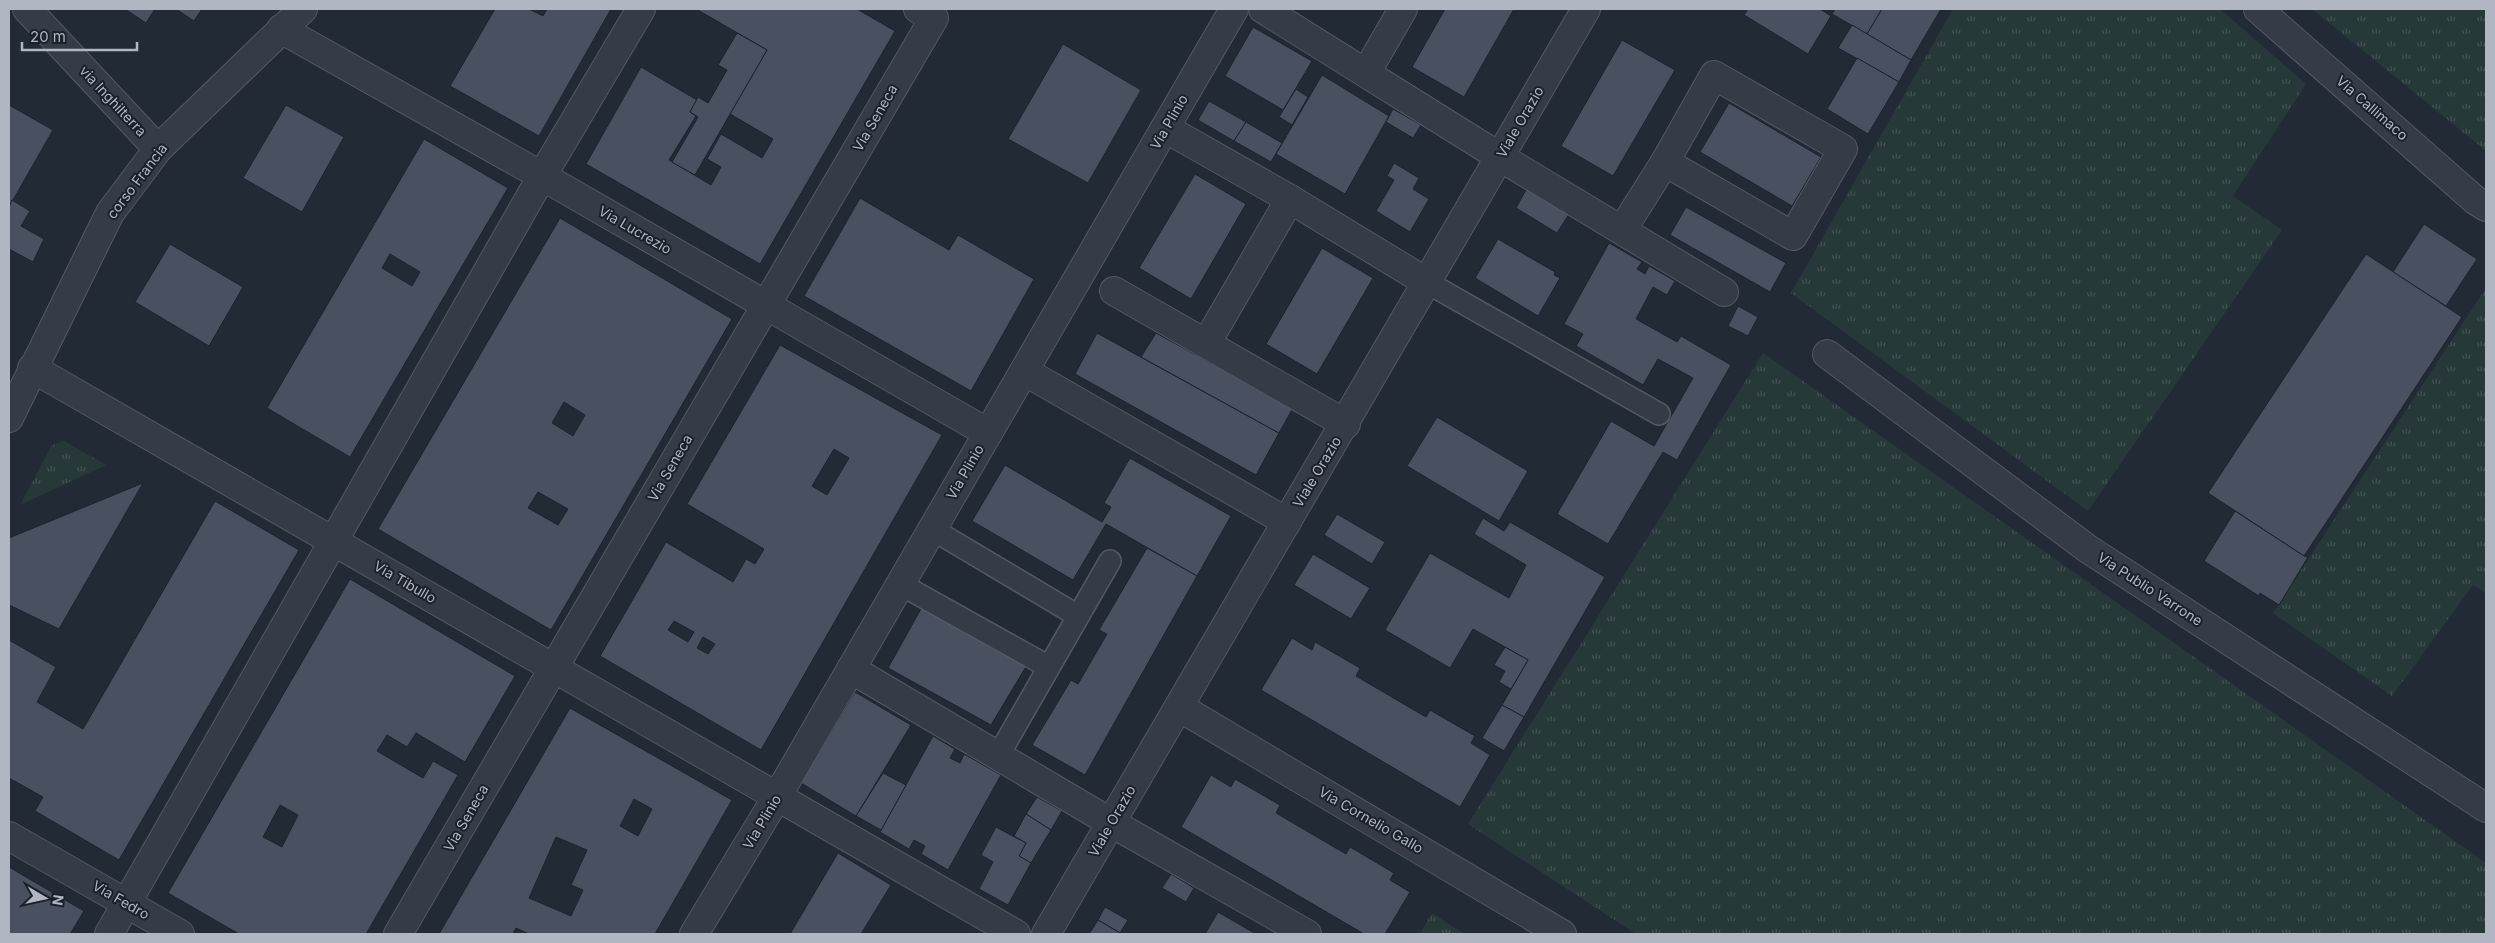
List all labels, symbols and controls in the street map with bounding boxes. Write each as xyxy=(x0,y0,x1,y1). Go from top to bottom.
scale bar xyxy=(22,20,138,52)
text: 20 m xyxy=(30,27,66,46)
street label: via Inghilterra xyxy=(76,62,150,139)
street label: Via Callimaco xyxy=(2333,72,2412,143)
street label: Via Seneca xyxy=(849,81,901,154)
street label: Viale Orazio xyxy=(1492,83,1547,161)
street label: Via Plinio xyxy=(1146,91,1191,152)
street label: corso Francia xyxy=(103,140,170,222)
street label: Via Lucrezio xyxy=(596,202,675,257)
street label: Via Seneca xyxy=(644,431,696,504)
street label: Viale Orazio xyxy=(1289,433,1344,510)
street label: Via Plinio xyxy=(942,441,987,502)
street label: Via Publio Varrone xyxy=(2095,548,2206,629)
street label: Via Tibullo xyxy=(371,557,440,606)
street label: Via Seneca xyxy=(440,781,492,854)
street label: Viale Orazio xyxy=(1084,782,1139,860)
street label: Via Cornelio Gallo xyxy=(1316,783,1427,856)
street label: Via Plinio xyxy=(739,791,784,852)
north arrow xyxy=(20,873,70,923)
street label: Via Fedro xyxy=(90,877,153,923)
text: N xyxy=(49,894,68,907)

